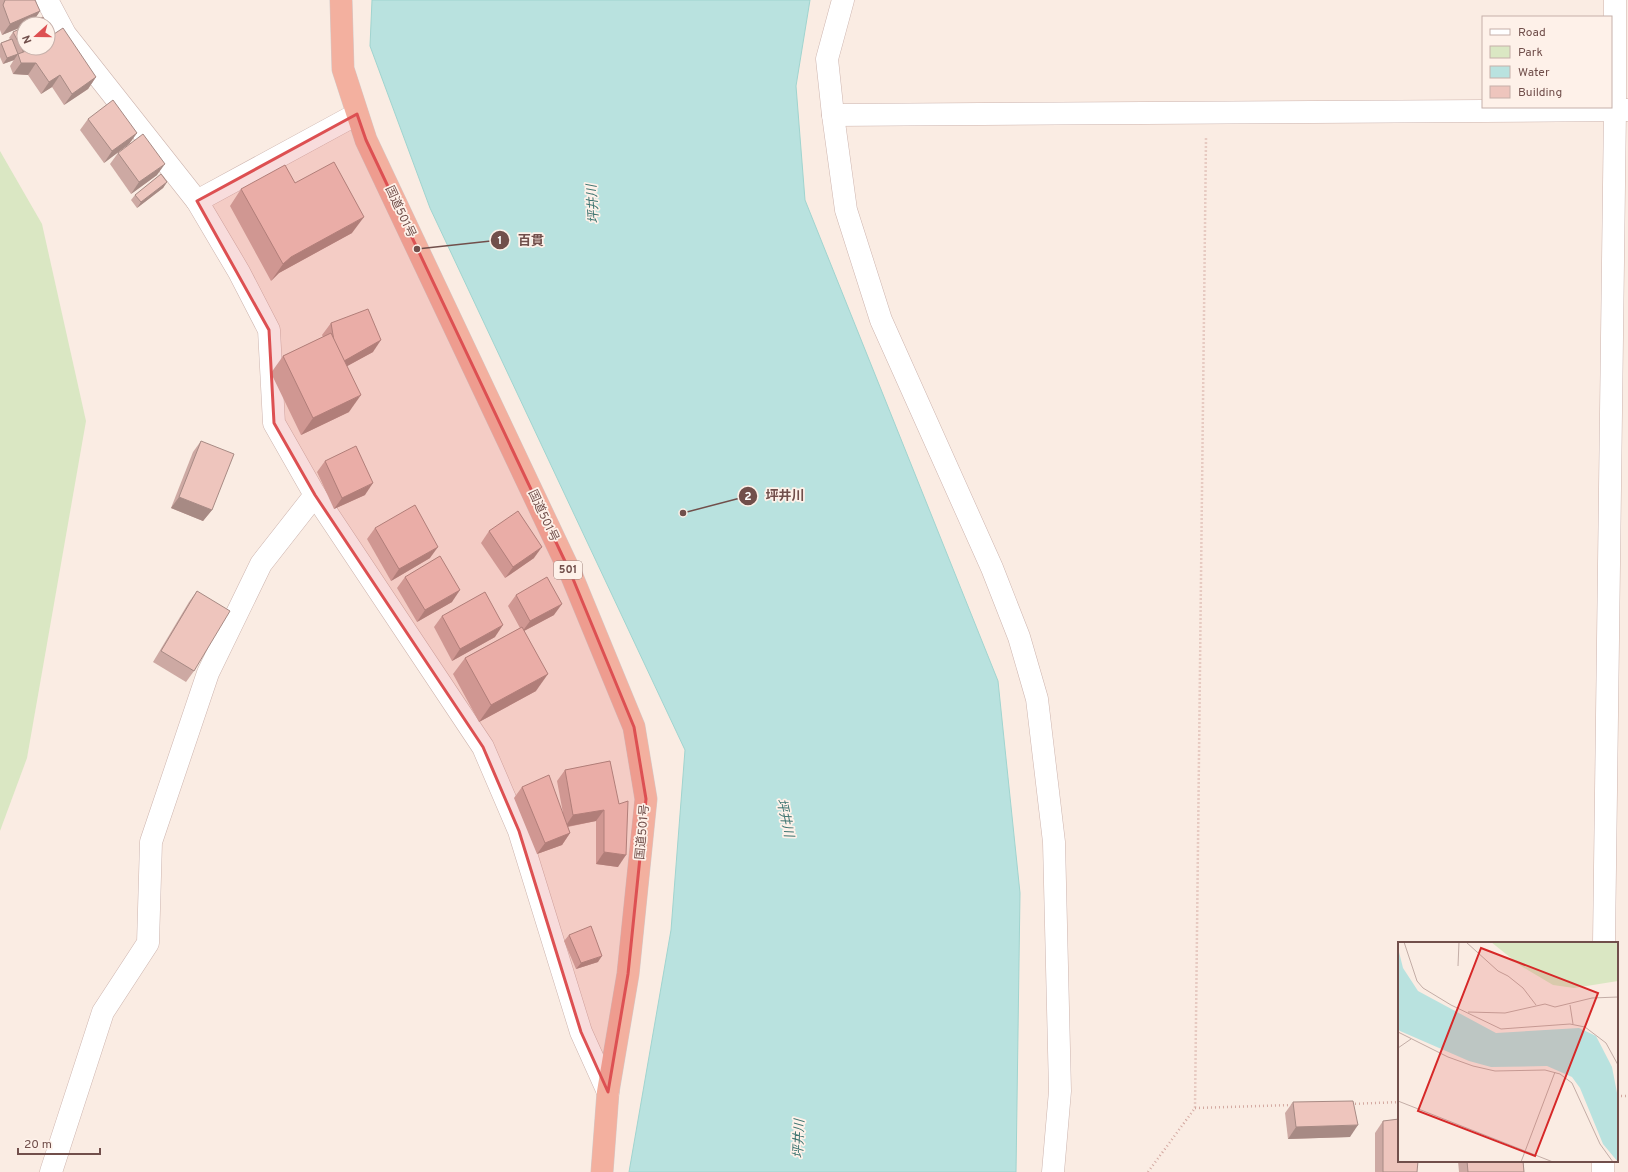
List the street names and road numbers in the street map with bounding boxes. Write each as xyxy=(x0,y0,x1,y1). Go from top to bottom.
street label: 国道501号 xyxy=(381,183,419,241)
street label: 国道501号 xyxy=(524,487,562,545)
road number: 501 xyxy=(554,561,582,579)
street label: 国道501号 xyxy=(633,804,653,860)

